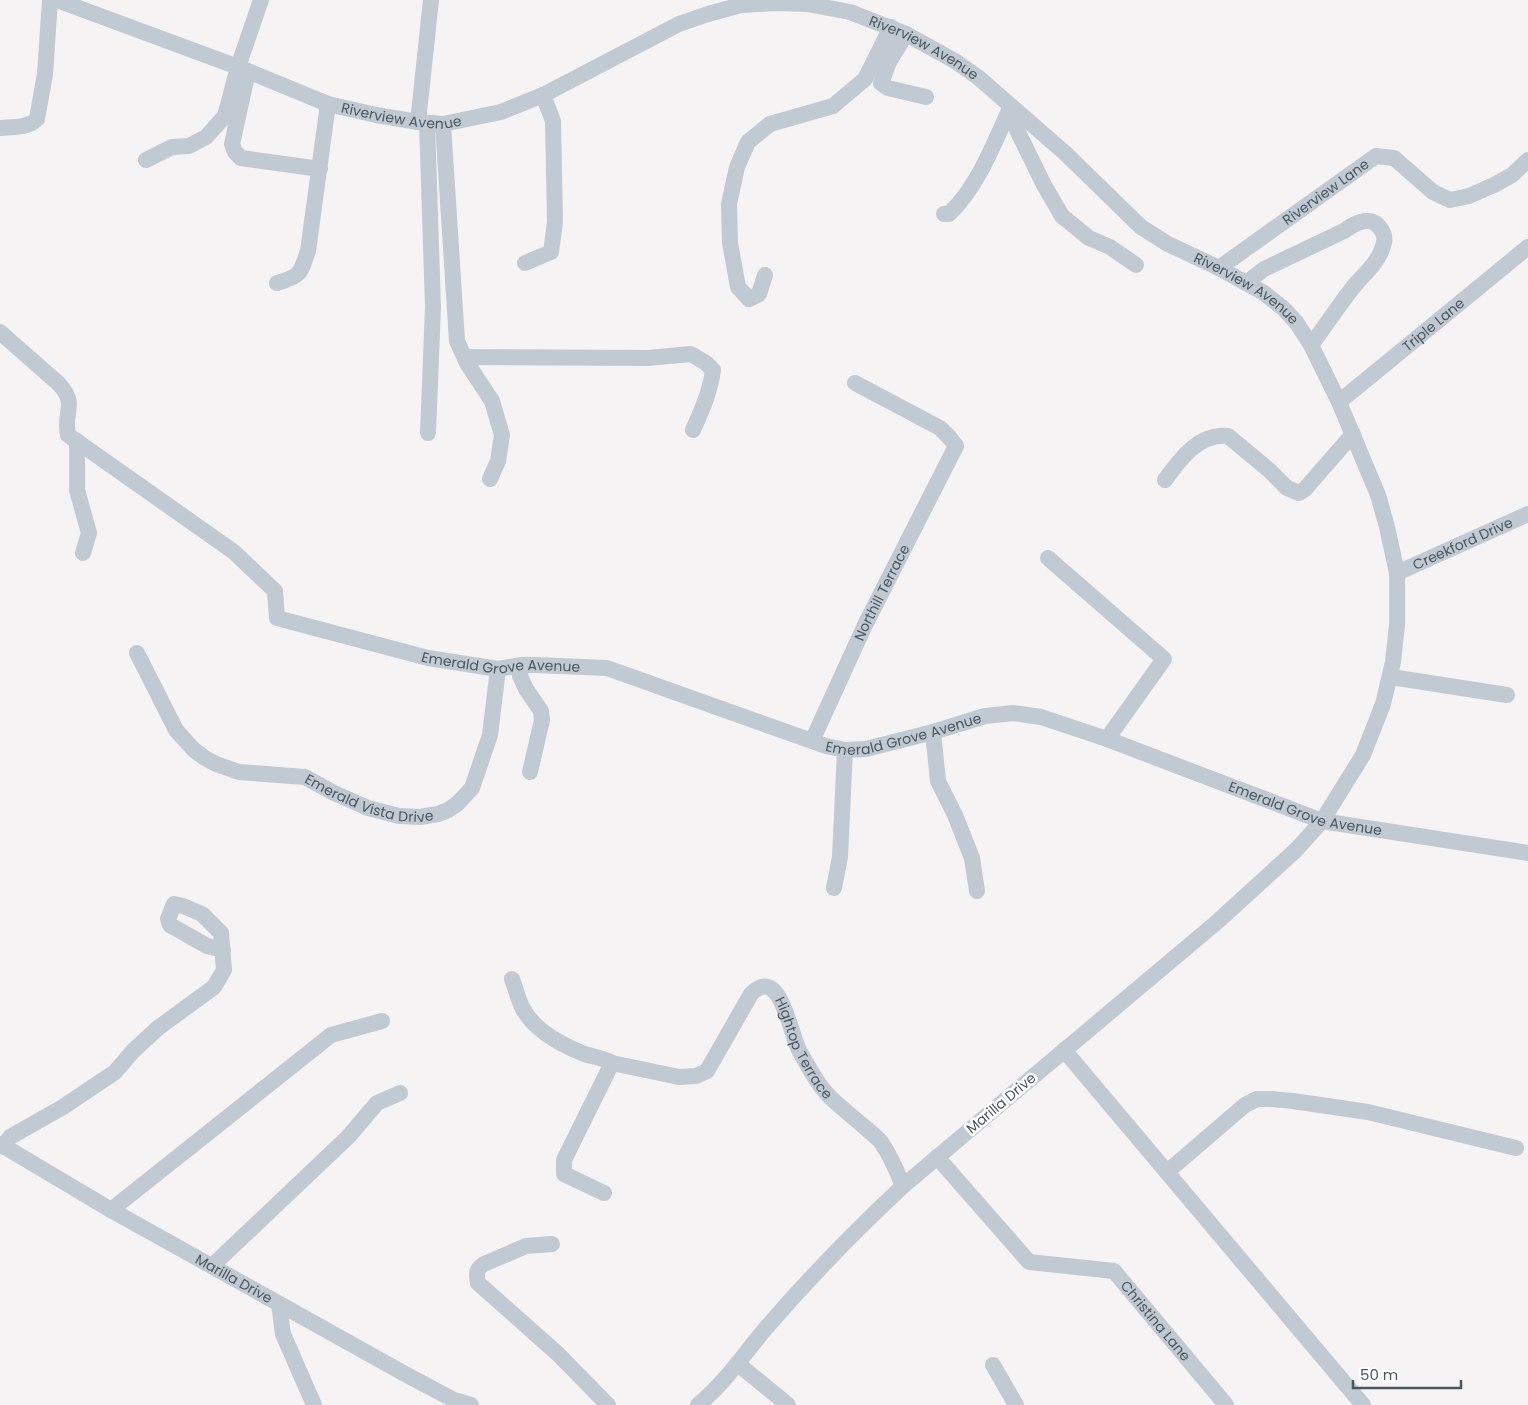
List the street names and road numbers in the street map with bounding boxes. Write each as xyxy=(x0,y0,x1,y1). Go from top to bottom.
street label: Riverview Avenue xyxy=(866,10,983,85)
street label: Riverview Avenue xyxy=(339,97,464,134)
street label: Riverview Lane xyxy=(1278,154,1373,230)
street label: Riverview Avenue xyxy=(1191,248,1304,329)
street label: Triple Lane xyxy=(1398,293,1469,356)
street label: Creekford Drive xyxy=(1409,512,1516,575)
street label: Northill Terrace xyxy=(849,541,915,644)
street label: Emerald Grove Avenue xyxy=(419,647,581,679)
street label: Emerald Grove Avenue xyxy=(824,708,984,760)
street label: Emerald Vista Drive xyxy=(301,769,435,827)
street label: Emerald Grove Avenue xyxy=(1226,776,1384,840)
street label: Hightop Terrace xyxy=(770,993,837,1104)
street label: Marilla Drive xyxy=(962,1068,1040,1138)
street label: Marilla Drive xyxy=(192,1249,276,1308)
street label: Christina Lane xyxy=(1116,1276,1195,1366)

